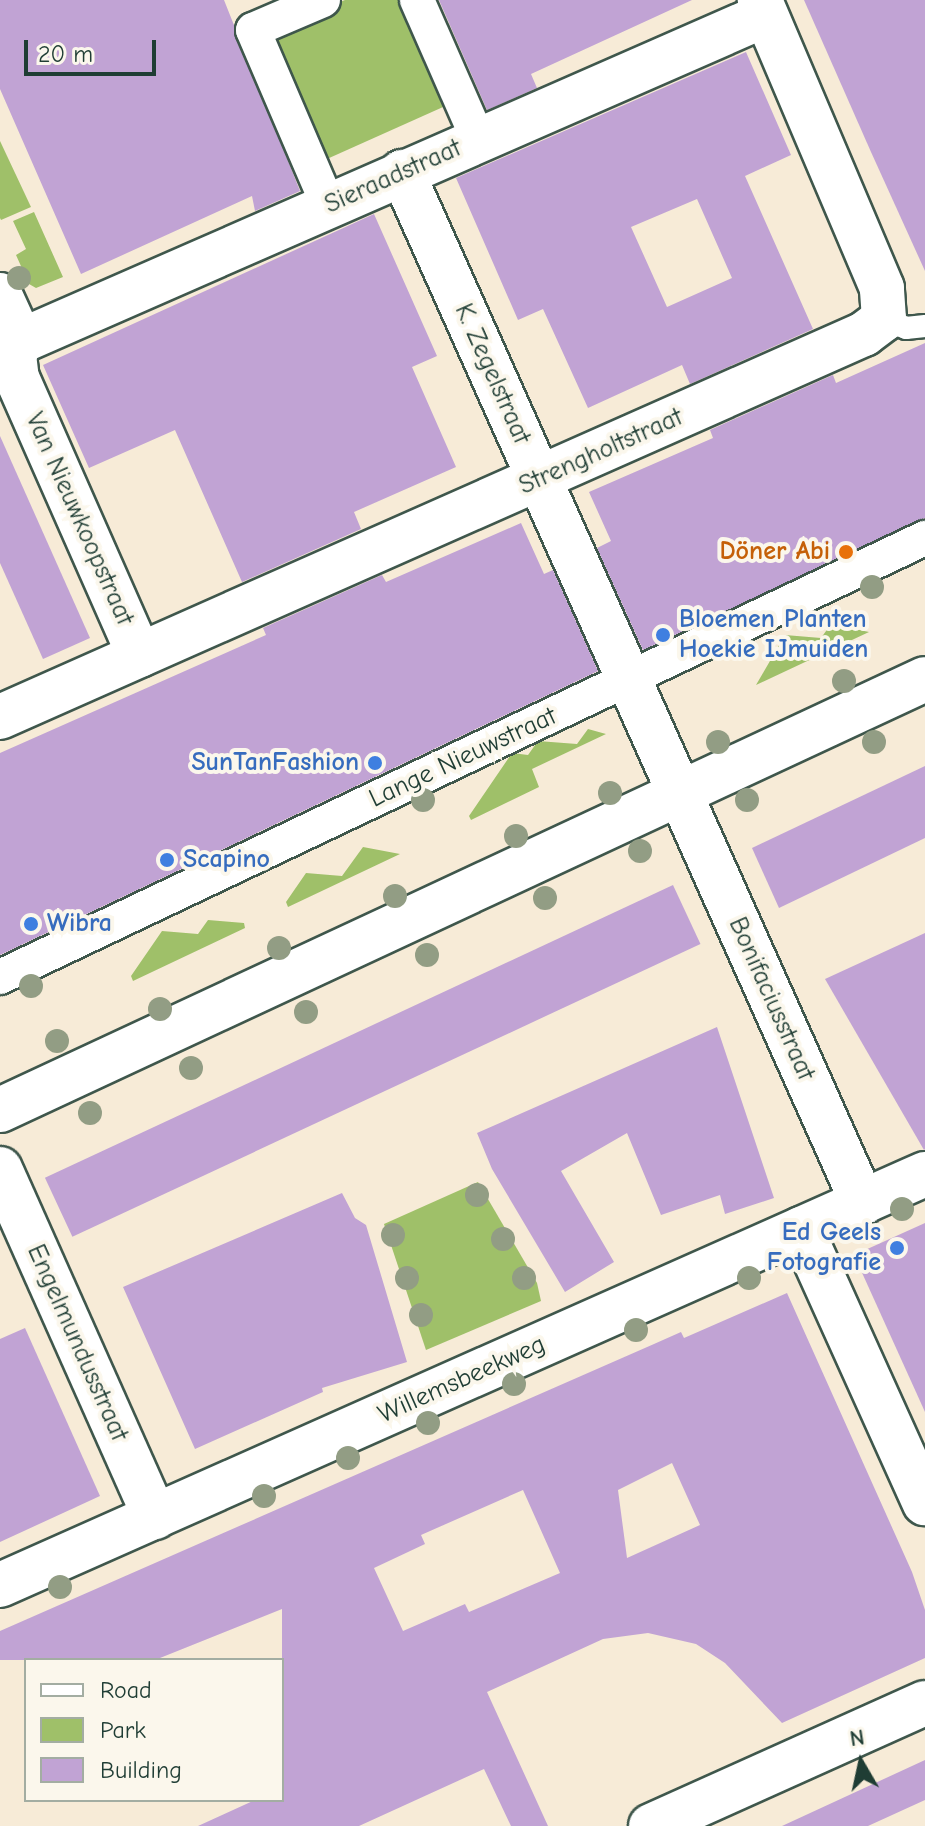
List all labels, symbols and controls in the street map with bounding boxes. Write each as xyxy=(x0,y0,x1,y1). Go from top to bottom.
scale bar xyxy=(28,24,160,74)
text: 20 m xyxy=(38,40,93,68)
street label: Sieraadstraat xyxy=(320,133,466,221)
street label: K. Zegelstraat xyxy=(447,299,537,449)
street label: Strengholtstraat xyxy=(514,402,688,502)
street label: Van Nieuwkoopstraat xyxy=(18,408,140,630)
place label: Döner Abi xyxy=(719,536,830,568)
marker: Döner Abi xyxy=(837,543,855,561)
place label: Bloemen Planten Hoekie IJmuiden xyxy=(679,604,868,666)
marker: Bloemen Planten Hoekie IJmuiden xyxy=(654,626,672,644)
street label: Lange Nieuwstraat xyxy=(364,701,562,815)
place label: SunTanFashion xyxy=(191,747,359,779)
marker: SunTanFashion xyxy=(366,754,384,772)
place label: Scapino xyxy=(183,844,270,876)
marker: Scapino xyxy=(158,851,176,869)
place label: Wibra xyxy=(47,908,112,940)
street label: Bonifaciusstraat xyxy=(721,913,821,1085)
marker: Wibra xyxy=(22,915,40,933)
place label: Ed Geels Fotografie xyxy=(767,1217,881,1278)
marker: Ed Geels Fotografie xyxy=(888,1239,906,1257)
street label: Engelmundusstraat xyxy=(20,1240,134,1446)
street label: Willemsbeekweg xyxy=(374,1329,550,1431)
legend xyxy=(24,1658,284,1802)
text: Road xyxy=(100,1676,152,1704)
text: Park xyxy=(100,1716,146,1744)
north arrow xyxy=(821,1722,901,1802)
text: N xyxy=(848,1724,866,1752)
text: Building xyxy=(100,1756,182,1784)

